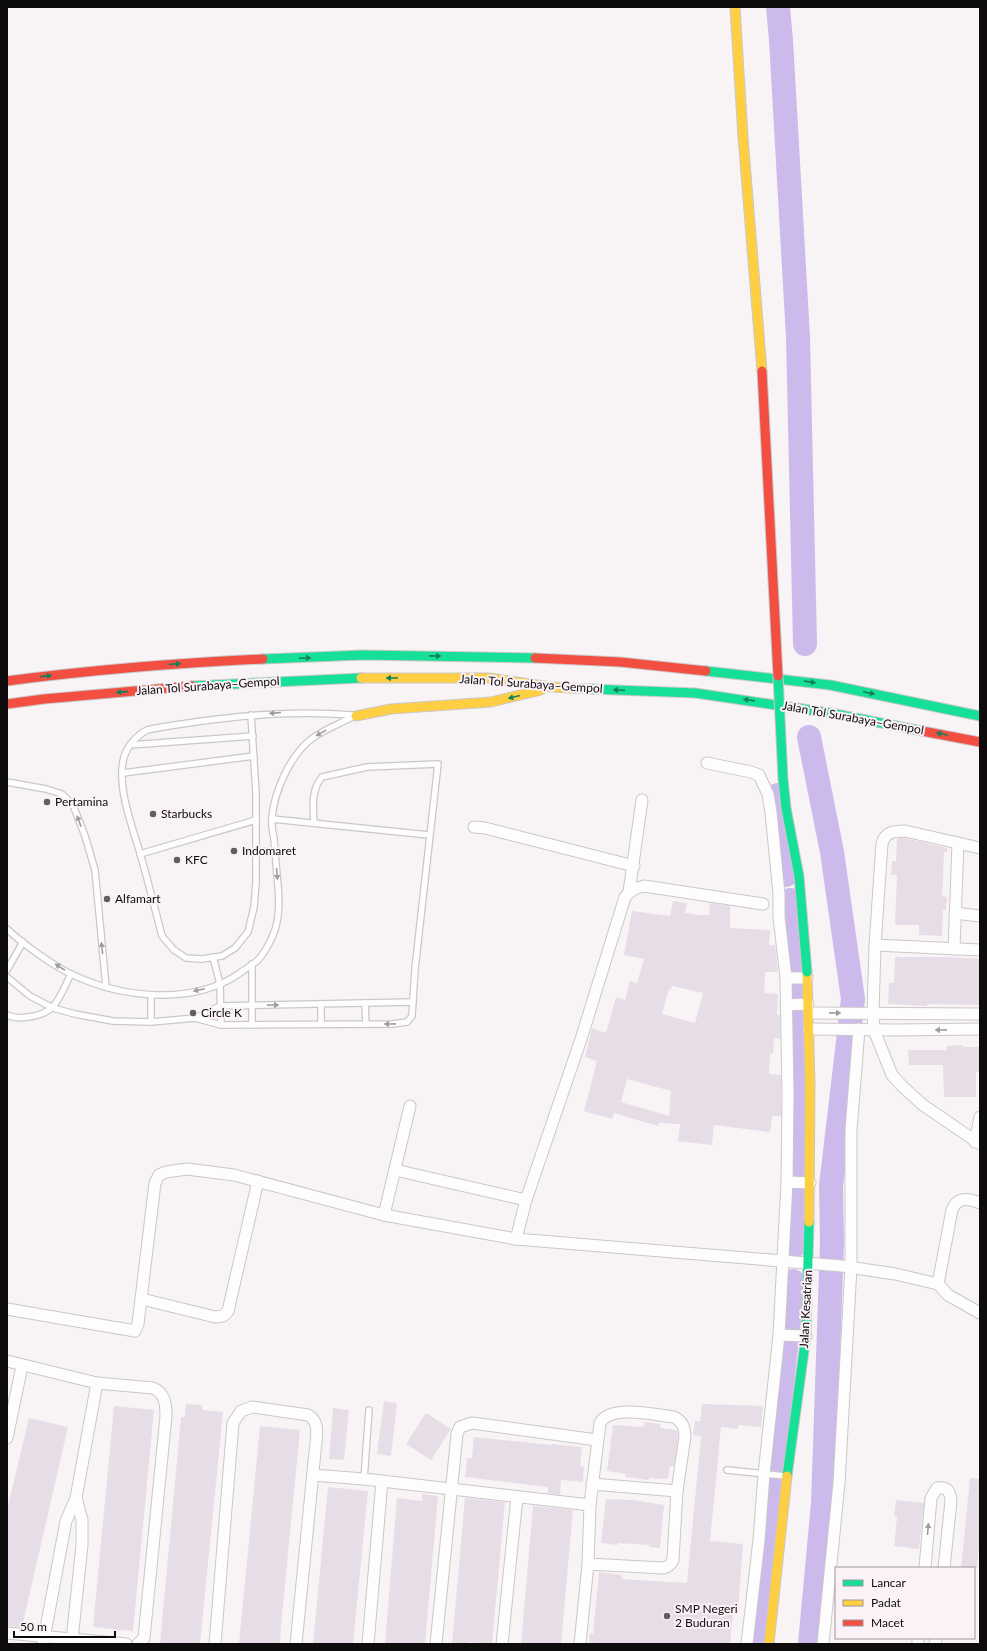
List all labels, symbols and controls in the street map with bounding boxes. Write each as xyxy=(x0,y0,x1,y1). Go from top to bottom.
one-way arrow xyxy=(429,653,442,659)
one-way arrow xyxy=(299,654,311,661)
one-way arrow xyxy=(169,661,181,668)
street label: Jalan Tol Surabaya–Gempol xyxy=(459,671,603,696)
one-way arrow xyxy=(40,673,52,679)
street label: Jalan Tol Surabaya–Gempol xyxy=(136,673,280,698)
one-way arrow xyxy=(385,675,398,681)
one-way arrow xyxy=(804,679,816,685)
one-way arrow xyxy=(612,687,625,693)
one-way arrow xyxy=(116,689,128,695)
one-way arrow xyxy=(862,690,875,696)
one-way arrow xyxy=(507,694,520,700)
one-way arrow xyxy=(742,697,755,704)
street label: Jalan Tol Surabaya–Gempol xyxy=(781,698,925,737)
one-way arrow xyxy=(269,710,281,717)
one-way arrow xyxy=(315,730,327,737)
one-way arrow xyxy=(936,731,948,737)
place label: Pertamina xyxy=(55,794,108,809)
marker: Pertamina xyxy=(42,797,52,807)
place label: Starbucks xyxy=(161,806,212,821)
marker: Starbucks xyxy=(148,809,158,819)
one-way arrow xyxy=(76,814,82,826)
place label: Indomaret xyxy=(242,843,297,858)
marker: Indomaret xyxy=(229,846,239,856)
place label: KFC xyxy=(185,852,208,867)
marker: KFC xyxy=(172,855,182,865)
one-way arrow xyxy=(274,868,281,880)
place label: Alfamart xyxy=(115,891,161,906)
marker: Alfamart xyxy=(102,894,112,904)
one-way arrow xyxy=(99,942,106,954)
one-way arrow xyxy=(55,963,65,971)
one-way arrow xyxy=(192,987,205,993)
one-way arrow xyxy=(267,1002,280,1008)
place label: Circle K xyxy=(201,1005,242,1020)
marker: Circle K xyxy=(188,1008,198,1018)
one-way arrow xyxy=(829,1010,841,1017)
one-way arrow xyxy=(383,1021,396,1027)
one-way arrow xyxy=(934,1027,947,1033)
street label: Jalan Kesatrian xyxy=(796,1269,815,1349)
one-way arrow xyxy=(925,1523,932,1535)
legend xyxy=(835,1567,975,1639)
text: Lancar xyxy=(871,1575,907,1590)
text: Padat xyxy=(871,1595,902,1610)
place label: SMP Negeri 2 Buduran xyxy=(675,1601,738,1630)
marker: SMP Negeri 2 Buduran xyxy=(662,1611,672,1621)
scale bar xyxy=(14,1613,115,1639)
text: Macet xyxy=(871,1615,905,1630)
text: 50 m xyxy=(20,1619,47,1634)

